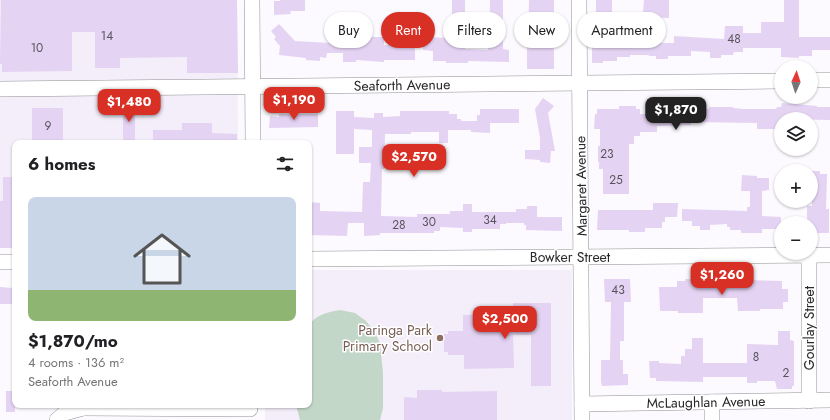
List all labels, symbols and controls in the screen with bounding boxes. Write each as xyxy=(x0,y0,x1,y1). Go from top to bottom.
chip: Buy xyxy=(324,12,373,48)
chip: Rent xyxy=(381,12,435,48)
chip: Filters xyxy=(443,12,506,48)
chip: New xyxy=(514,12,569,48)
chip: Apartment xyxy=(577,12,666,48)
house number: 14 xyxy=(101,27,113,45)
house number: 48 xyxy=(727,30,741,48)
house number: 10 xyxy=(31,39,43,57)
north arrow xyxy=(774,60,818,104)
map controls xyxy=(774,60,818,260)
street label: Seaforth Avenue xyxy=(354,74,450,96)
pin: $1,190 xyxy=(261,87,327,121)
pin: $1,480 xyxy=(96,89,162,123)
text: $1,190 xyxy=(273,90,315,109)
text: $1,480 xyxy=(107,92,151,111)
pin: $1,870 xyxy=(643,97,709,131)
text: $1,870 xyxy=(654,100,698,119)
button: layers xyxy=(774,112,818,156)
house number: 9 xyxy=(45,117,52,135)
street label: Margaret Avenue xyxy=(570,136,592,236)
pin: $2,570 xyxy=(381,144,447,178)
house number: 23 xyxy=(600,145,614,163)
text: $2,570 xyxy=(391,147,437,166)
text: 6 homes xyxy=(28,152,96,176)
icon: filters xyxy=(274,153,296,175)
button: + xyxy=(774,164,818,208)
house number: 25 xyxy=(609,171,623,189)
house number: 34 xyxy=(483,211,497,229)
house number: 30 xyxy=(422,213,436,231)
house number: 28 xyxy=(392,216,406,234)
button: − xyxy=(774,216,818,260)
icon: home xyxy=(126,223,198,295)
street label: Bowker Street xyxy=(530,247,611,267)
pin: $1,260 xyxy=(689,262,755,296)
text: $1,260 xyxy=(700,265,744,284)
house number: 43 xyxy=(611,281,625,299)
street label: Gourlay Street xyxy=(799,285,819,370)
pin: $2,500 xyxy=(472,306,538,340)
text: $2,500 xyxy=(482,309,528,328)
place label: Paringa Park Primary School xyxy=(343,320,433,356)
text: $1,870/mo xyxy=(28,329,118,353)
marker: Paringa Park Primary School xyxy=(435,333,445,343)
house number: 8 xyxy=(753,348,759,366)
text: 4 rooms · 136 m² xyxy=(28,353,124,372)
house number: 2 xyxy=(783,364,790,382)
text: Seaforth Avenue xyxy=(28,372,118,391)
street label: McLaughlan Avenue xyxy=(646,391,766,413)

